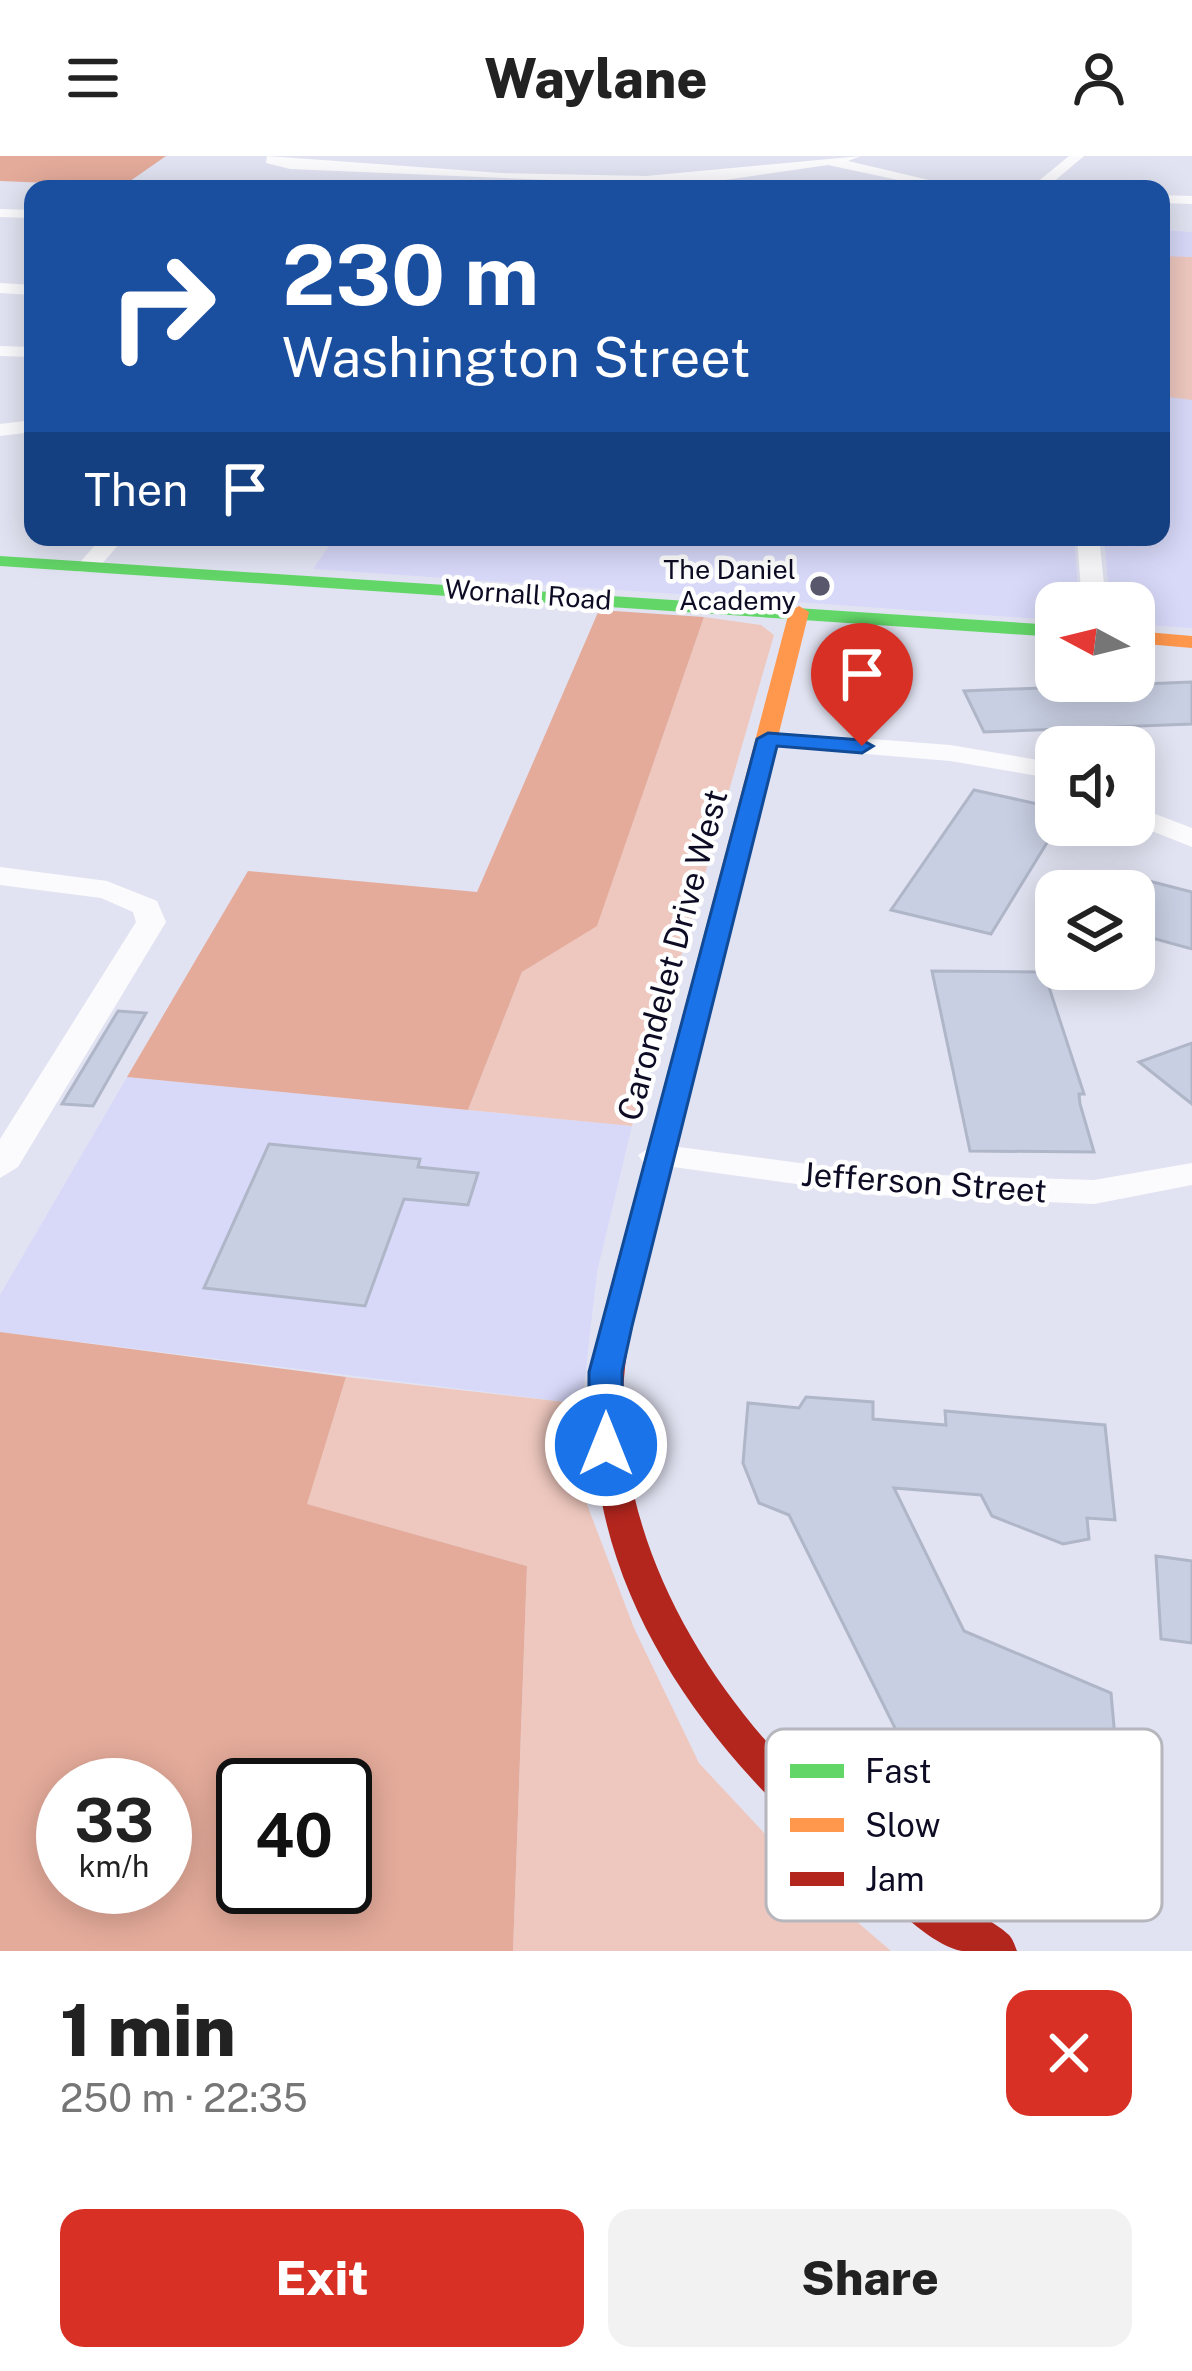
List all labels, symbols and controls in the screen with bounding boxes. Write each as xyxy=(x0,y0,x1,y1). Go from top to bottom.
icon: menu xyxy=(60,45,126,111)
icon: person xyxy=(1066,45,1132,111)
text: Waylane xyxy=(484,47,708,110)
text: 230 m xyxy=(282,225,539,324)
icon: right xyxy=(84,228,240,384)
text: Washington Street xyxy=(282,326,751,389)
icon: arrive xyxy=(212,456,278,522)
text: Then xyxy=(84,463,188,516)
place label: The Daniel Academy xyxy=(663,553,796,616)
street label: Wornall Road xyxy=(444,572,613,616)
marker: The Daniel Academy xyxy=(807,573,833,599)
north arrow xyxy=(1035,582,1155,702)
map controls xyxy=(1035,582,1155,990)
pin xyxy=(811,623,913,746)
icon: arrive xyxy=(829,641,895,707)
button: sound xyxy=(1035,726,1155,846)
street label: Carondelet Drive West xyxy=(610,785,734,1125)
button: layers xyxy=(1035,870,1155,990)
street label: Jefferson Street xyxy=(800,1154,1048,1210)
position arrow xyxy=(543,1382,669,1508)
legend xyxy=(766,1729,1162,1921)
text: Fast xyxy=(865,1752,932,1790)
speed limit sign: 40 xyxy=(216,1758,372,1914)
text: 33 xyxy=(74,1785,154,1856)
text: Slow xyxy=(865,1806,940,1844)
text: km/h xyxy=(79,1848,149,1884)
text: Jam xyxy=(865,1860,925,1898)
text: 1 min xyxy=(60,1988,236,2072)
button: close xyxy=(1006,1990,1132,2116)
text: 250 m · 22:35 xyxy=(60,2075,308,2121)
button: Exit xyxy=(60,2209,584,2347)
button: Share xyxy=(608,2209,1132,2347)

